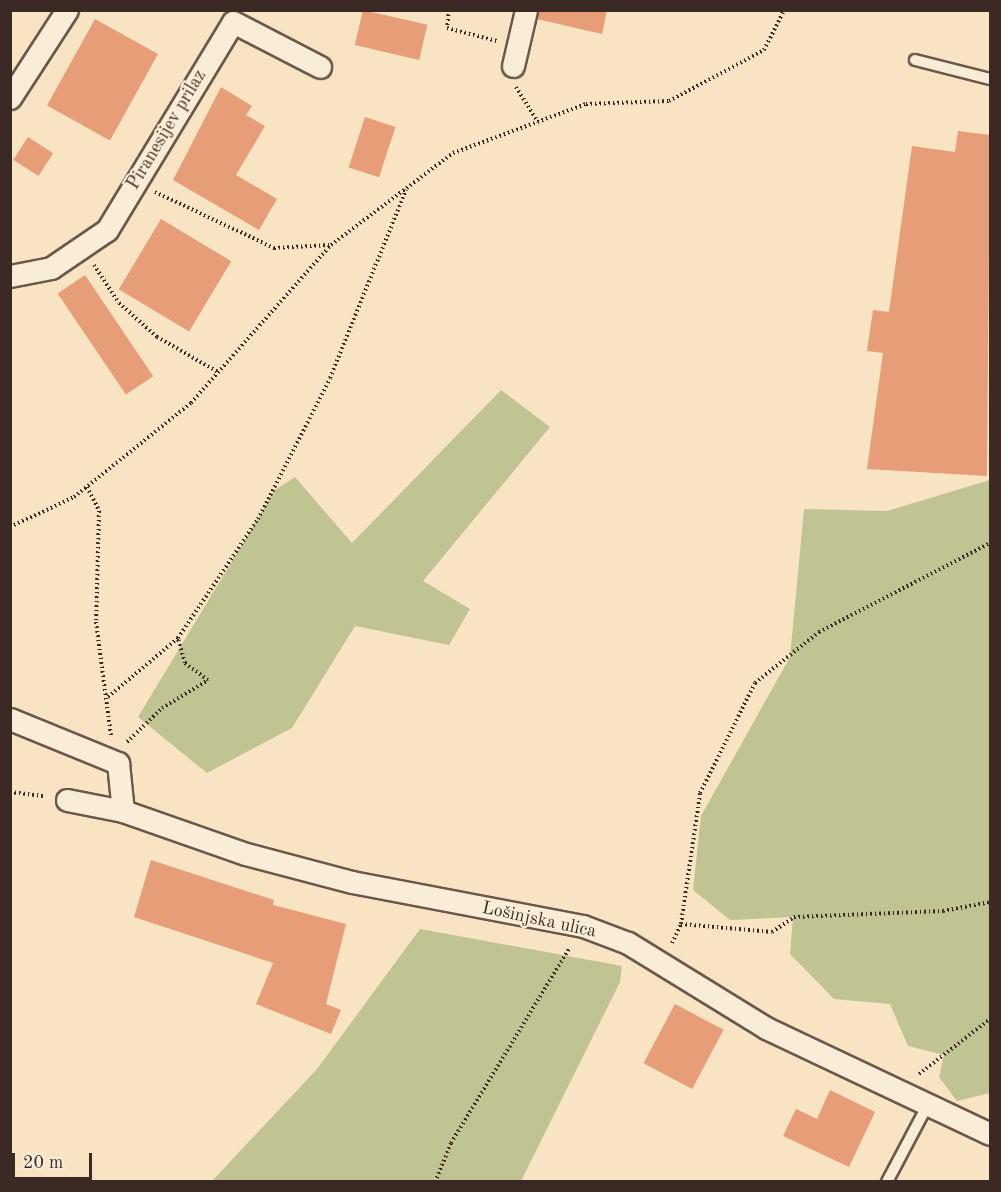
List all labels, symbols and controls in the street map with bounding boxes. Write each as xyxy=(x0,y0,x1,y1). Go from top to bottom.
street label: Piranesijev prilaz xyxy=(123,66,211,194)
street label: Lošinjska ulica xyxy=(480,897,598,943)
scale bar xyxy=(15,1141,94,1179)
text: 20 m xyxy=(23,1154,63,1172)

